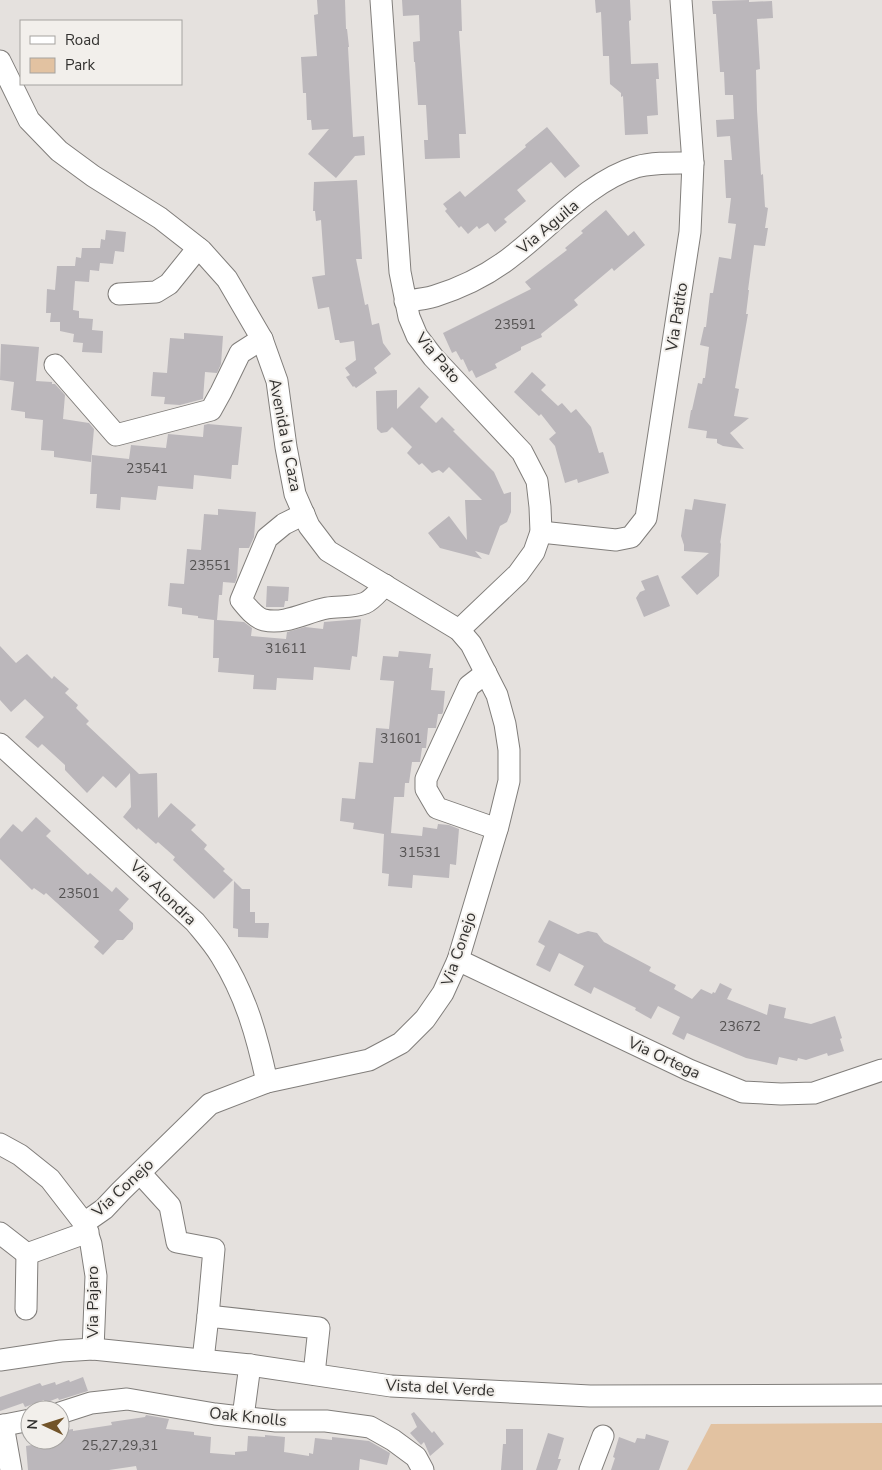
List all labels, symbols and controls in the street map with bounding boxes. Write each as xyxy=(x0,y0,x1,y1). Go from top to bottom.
legend xyxy=(20,20,182,85)
text: Road xyxy=(65,30,100,50)
text: Park xyxy=(65,55,95,75)
street label: Via Aguila xyxy=(512,195,583,260)
street label: Via Patito xyxy=(661,281,693,354)
house number: 23591 xyxy=(494,315,536,334)
street label: Via Pato xyxy=(410,327,466,388)
street label: Avenida la Caza xyxy=(263,377,307,493)
house number: 23541 xyxy=(126,459,168,478)
house number: 23551 xyxy=(189,556,231,575)
house number: 31611 xyxy=(265,639,307,658)
house number: 31601 xyxy=(380,729,422,748)
house number: 31531 xyxy=(399,843,441,862)
street label: Via Alondra xyxy=(124,855,201,930)
house number: 23501 xyxy=(58,884,100,903)
street label: Via Conejo xyxy=(436,909,482,990)
house number: 23672 xyxy=(719,1017,761,1036)
street label: Via Ortega xyxy=(623,1031,704,1084)
street label: Via Conejo xyxy=(87,1154,159,1223)
street label: Via Pajaro xyxy=(82,1266,104,1339)
street label: Vista del Verde xyxy=(384,1374,495,1402)
north arrow xyxy=(20,1400,70,1450)
street label: Oak Knolls xyxy=(208,1402,288,1432)
text: N xyxy=(23,1418,42,1430)
house number: 25,27,29,31 xyxy=(82,1436,158,1455)

